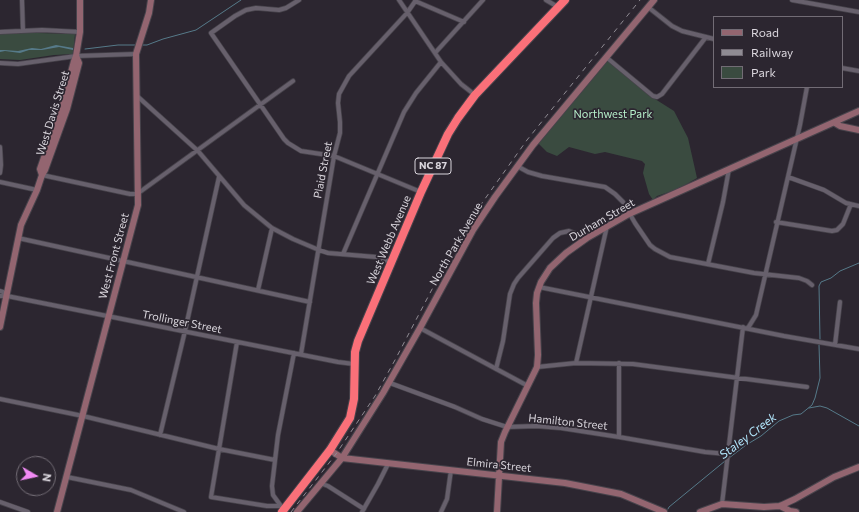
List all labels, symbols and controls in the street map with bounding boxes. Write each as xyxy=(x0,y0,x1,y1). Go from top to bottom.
legend xyxy=(713,16,843,88)
text: Road xyxy=(751,25,779,39)
text: Railway xyxy=(751,45,793,59)
text: Park xyxy=(751,65,776,79)
street label: West Davis Street xyxy=(34,69,72,157)
park label: Northwest Park xyxy=(574,107,652,121)
street label: Plaid Street xyxy=(311,140,335,200)
road number: NC 87 xyxy=(415,158,451,174)
street label: West Webb Avenue xyxy=(364,193,414,287)
street label: Durham Street xyxy=(567,196,637,244)
street label: North Park Avenue xyxy=(427,200,485,288)
street label: West Front Street xyxy=(96,211,132,301)
street label: Trollinger Street xyxy=(141,308,223,336)
water label: Staley Creek xyxy=(717,410,779,462)
street label: Hamilton Street xyxy=(528,411,608,433)
street label: Elmira Street xyxy=(466,455,532,475)
north arrow xyxy=(16,456,56,496)
text: N xyxy=(40,473,54,483)

